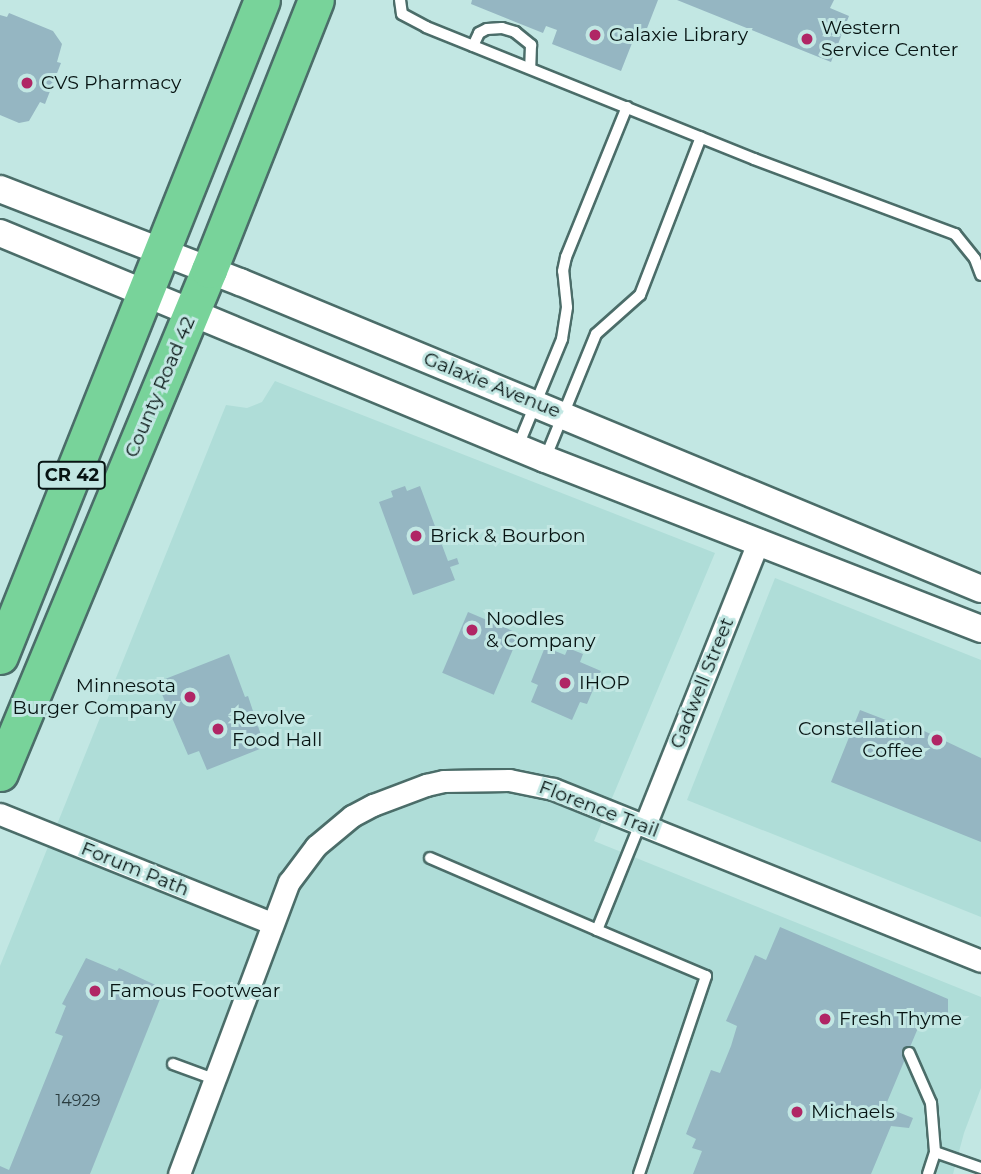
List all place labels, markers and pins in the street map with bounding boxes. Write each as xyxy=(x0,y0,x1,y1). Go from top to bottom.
place label: Western Service Center xyxy=(821,17,958,61)
place label: Galaxie Library xyxy=(609,24,748,46)
marker: Galaxie Library xyxy=(587,27,603,43)
marker: Western Service Center xyxy=(799,31,815,47)
place label: CVS Pharmacy xyxy=(41,72,181,94)
marker: CVS Pharmacy xyxy=(19,75,35,91)
place label: Brick & Bourbon xyxy=(430,525,586,547)
marker: Brick & Bourbon xyxy=(408,528,424,544)
place label: Noodles & Company xyxy=(486,608,596,652)
marker: Noodles & Company xyxy=(464,622,480,638)
place label: IHOP xyxy=(579,672,630,694)
place label: Minnesota Burger Company xyxy=(13,675,176,719)
marker: IHOP xyxy=(557,675,573,691)
marker: Minnesota Burger Company xyxy=(182,689,198,705)
place label: Revolve Food Hall xyxy=(232,707,322,751)
place label: Constellation Coffee xyxy=(798,718,923,762)
marker: Revolve Food Hall xyxy=(210,721,226,737)
marker: Constellation Coffee xyxy=(929,732,945,748)
place label: Famous Footwear xyxy=(109,980,280,1002)
marker: Famous Footwear xyxy=(87,983,103,999)
place label: Fresh Thyme xyxy=(839,1008,962,1030)
marker: Fresh Thyme xyxy=(817,1011,833,1027)
place label: Michaels xyxy=(811,1101,895,1123)
marker: Michaels xyxy=(789,1104,805,1120)

